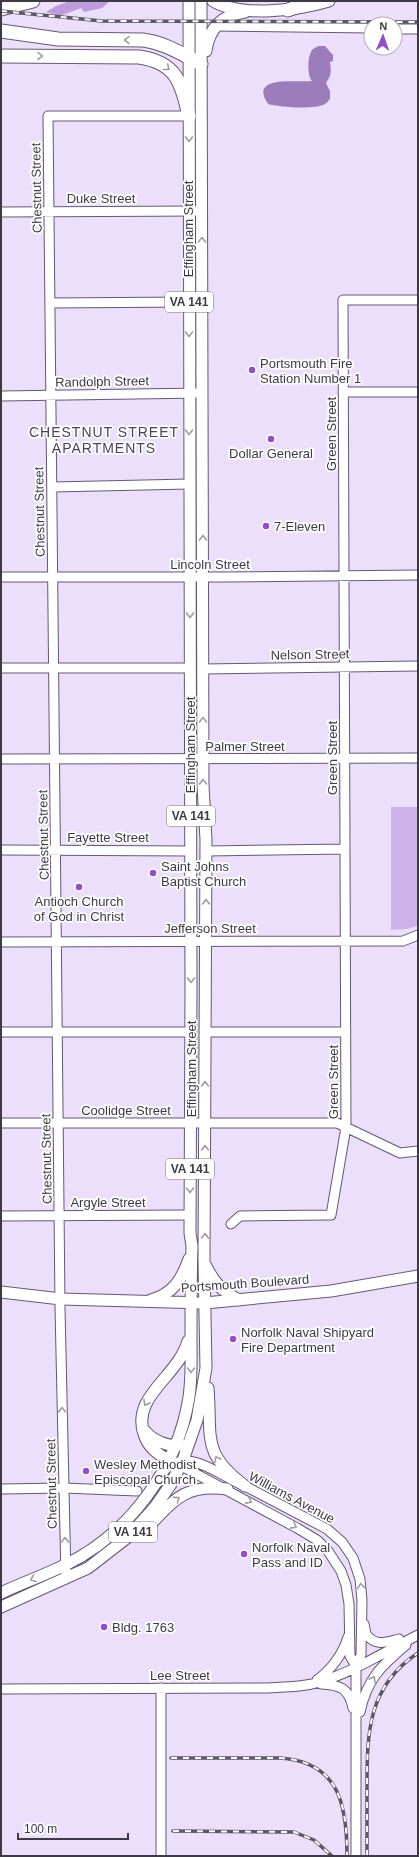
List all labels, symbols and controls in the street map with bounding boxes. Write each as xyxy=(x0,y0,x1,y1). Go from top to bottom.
north arrow xyxy=(363,16,403,56)
text: N xyxy=(379,20,388,32)
one-way arrow xyxy=(124,36,130,44)
one-way arrow xyxy=(37,52,43,61)
one-way arrow xyxy=(163,63,170,70)
one-way arrow xyxy=(185,136,193,142)
street label: Chestnut Street xyxy=(28,142,45,233)
street label: Effingham Street xyxy=(181,180,196,277)
street label: Duke Street xyxy=(67,191,136,206)
one-way arrow xyxy=(198,237,206,243)
road number: VA 141 xyxy=(165,292,213,312)
one-way arrow xyxy=(185,331,193,337)
place label: Portsmouth Fire Station Number 1 xyxy=(260,356,361,386)
marker: Portsmouth Fire Station Number 1 xyxy=(247,365,257,375)
street label: Randolph Street xyxy=(55,373,149,390)
street label: Green Street xyxy=(324,396,339,471)
district label: CHESTNUT STREET APARTMENTS xyxy=(29,424,179,456)
one-way arrow xyxy=(185,429,193,435)
marker: Dollar General xyxy=(266,434,276,444)
place label: Dollar General xyxy=(229,446,313,461)
street label: Chestnut Street xyxy=(31,466,48,557)
place label: 7-Eleven xyxy=(274,519,325,534)
marker: 7-Eleven xyxy=(261,521,271,531)
one-way arrow xyxy=(199,535,207,541)
street label: Lincoln Street xyxy=(170,557,250,572)
one-way arrow xyxy=(186,612,194,618)
street label: Nelson Street xyxy=(271,646,350,663)
street label: Effingham Street xyxy=(183,696,198,793)
one-way arrow xyxy=(199,717,207,723)
street label: Green Street xyxy=(325,720,340,795)
street label: Palmer Street xyxy=(205,739,285,754)
one-way arrow xyxy=(199,779,208,785)
street label: Chestnut Street xyxy=(35,789,52,880)
road number: VA 141 xyxy=(167,806,215,826)
street label: Fayette Street xyxy=(67,830,149,845)
place label: Saint Johns Baptist Church xyxy=(161,859,246,889)
marker: Saint Johns Baptist Church xyxy=(148,868,158,878)
marker: Antioch Church of God in Christ xyxy=(74,882,84,892)
place label: Antioch Church of God in Christ xyxy=(34,894,125,924)
one-way arrow xyxy=(201,899,210,905)
street label: Jefferson Street xyxy=(164,921,256,936)
one-way arrow xyxy=(187,977,195,983)
street label: Effingham Street xyxy=(184,1020,199,1117)
street label: Green Street xyxy=(326,1044,341,1119)
one-way arrow xyxy=(201,1081,209,1087)
street label: Coolidge Street xyxy=(81,1103,171,1118)
street label: Chestnut Street xyxy=(38,1113,55,1204)
one-way arrow xyxy=(201,1145,209,1151)
road number: VA 141 xyxy=(166,1159,214,1179)
one-way arrow xyxy=(186,1187,194,1193)
street label: Argyle Street xyxy=(70,1195,146,1210)
one-way arrow xyxy=(201,1233,209,1239)
street label: Portsmouth Boulevard xyxy=(180,1272,310,1295)
place label: Norfolk Naval Shipyard Fire Department xyxy=(241,1325,374,1355)
marker: Norfolk Naval Shipyard Fire Department xyxy=(228,1334,238,1344)
one-way arrow xyxy=(187,1367,195,1373)
one-way arrow xyxy=(144,1399,151,1406)
one-way arrow xyxy=(58,1407,66,1413)
street label: Chestnut Street xyxy=(43,1438,60,1529)
one-way arrow xyxy=(215,1456,222,1463)
place label: Wesley Methodist Episcopal Church xyxy=(94,1457,197,1487)
marker: Wesley Methodist Episcopal Church xyxy=(81,1466,91,1476)
street label: Williams Avenue xyxy=(246,1468,337,1526)
one-way arrow xyxy=(173,1496,180,1504)
one-way arrow xyxy=(245,1497,252,1504)
one-way arrow xyxy=(290,1521,297,1529)
road number: VA 141 xyxy=(109,1522,157,1542)
one-way arrow xyxy=(61,1537,69,1543)
place label: Norfolk Naval Pass and ID xyxy=(252,1540,330,1570)
marker: Norfolk Naval Pass and ID xyxy=(239,1549,249,1559)
one-way arrow xyxy=(30,1574,38,1582)
one-way arrow xyxy=(357,1583,366,1590)
place label: Bldg. 1763 xyxy=(112,1620,174,1635)
marker: Bldg. 1763 xyxy=(99,1622,109,1632)
street label: Lee Street xyxy=(150,1668,210,1683)
one-way arrow xyxy=(368,1676,375,1683)
scale bar xyxy=(18,1815,128,1841)
text: 100 m xyxy=(24,1822,57,1836)

